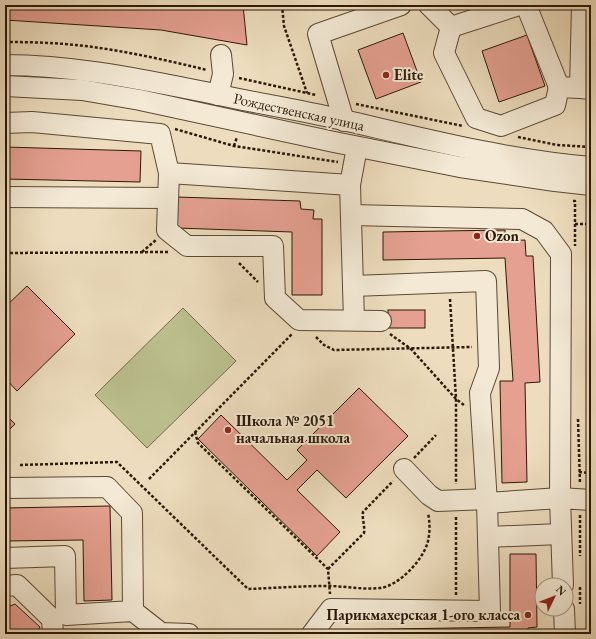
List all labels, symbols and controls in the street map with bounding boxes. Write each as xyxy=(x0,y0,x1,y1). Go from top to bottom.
place label: Elite xyxy=(394,65,423,84)
marker: Elite xyxy=(381,70,391,80)
street label: Рождественская улица xyxy=(232,88,366,135)
place label: Ozon xyxy=(485,226,520,245)
marker: Ozon xyxy=(472,231,482,241)
place label: Школа № 2051 начальная школа xyxy=(236,411,350,447)
marker: Школа № 2051 начальная школа xyxy=(223,425,233,435)
north arrow xyxy=(534,577,574,617)
text: N xyxy=(553,582,570,598)
place label: Парикмахерская 1-ого класса xyxy=(326,605,520,624)
marker: Парикмахерская 1-ого класса xyxy=(523,610,533,620)

